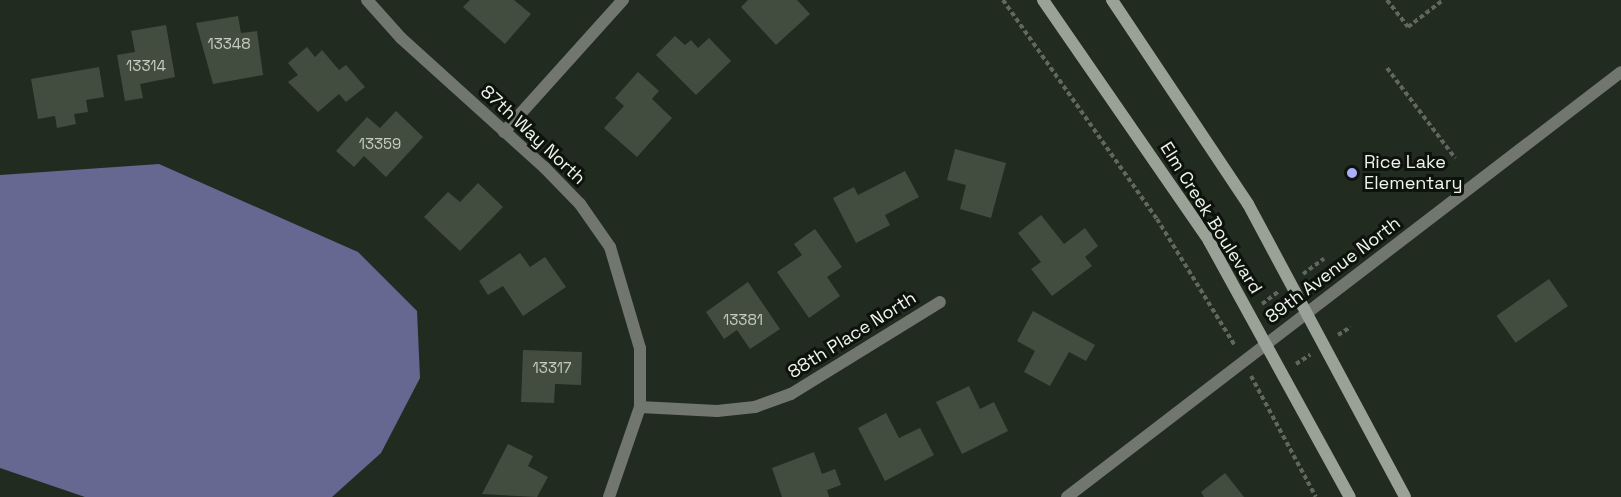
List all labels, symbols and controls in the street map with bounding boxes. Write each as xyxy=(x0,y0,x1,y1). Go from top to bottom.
house number: 13348 xyxy=(207,35,251,53)
house number: 13314 xyxy=(126,57,166,75)
street label: 87th Way North xyxy=(476,81,590,189)
house number: 13359 xyxy=(359,135,401,153)
street label: Elm Creek Boulevard xyxy=(1156,138,1266,298)
place label: Rice Lake Elementary xyxy=(1364,152,1462,195)
marker: Rice Lake Elementary xyxy=(1345,166,1359,180)
street label: 89th Avenue North xyxy=(1261,212,1405,328)
street label: 88th Place North xyxy=(784,287,920,383)
house number: 13381 xyxy=(723,311,763,329)
house number: 13317 xyxy=(533,359,571,377)

